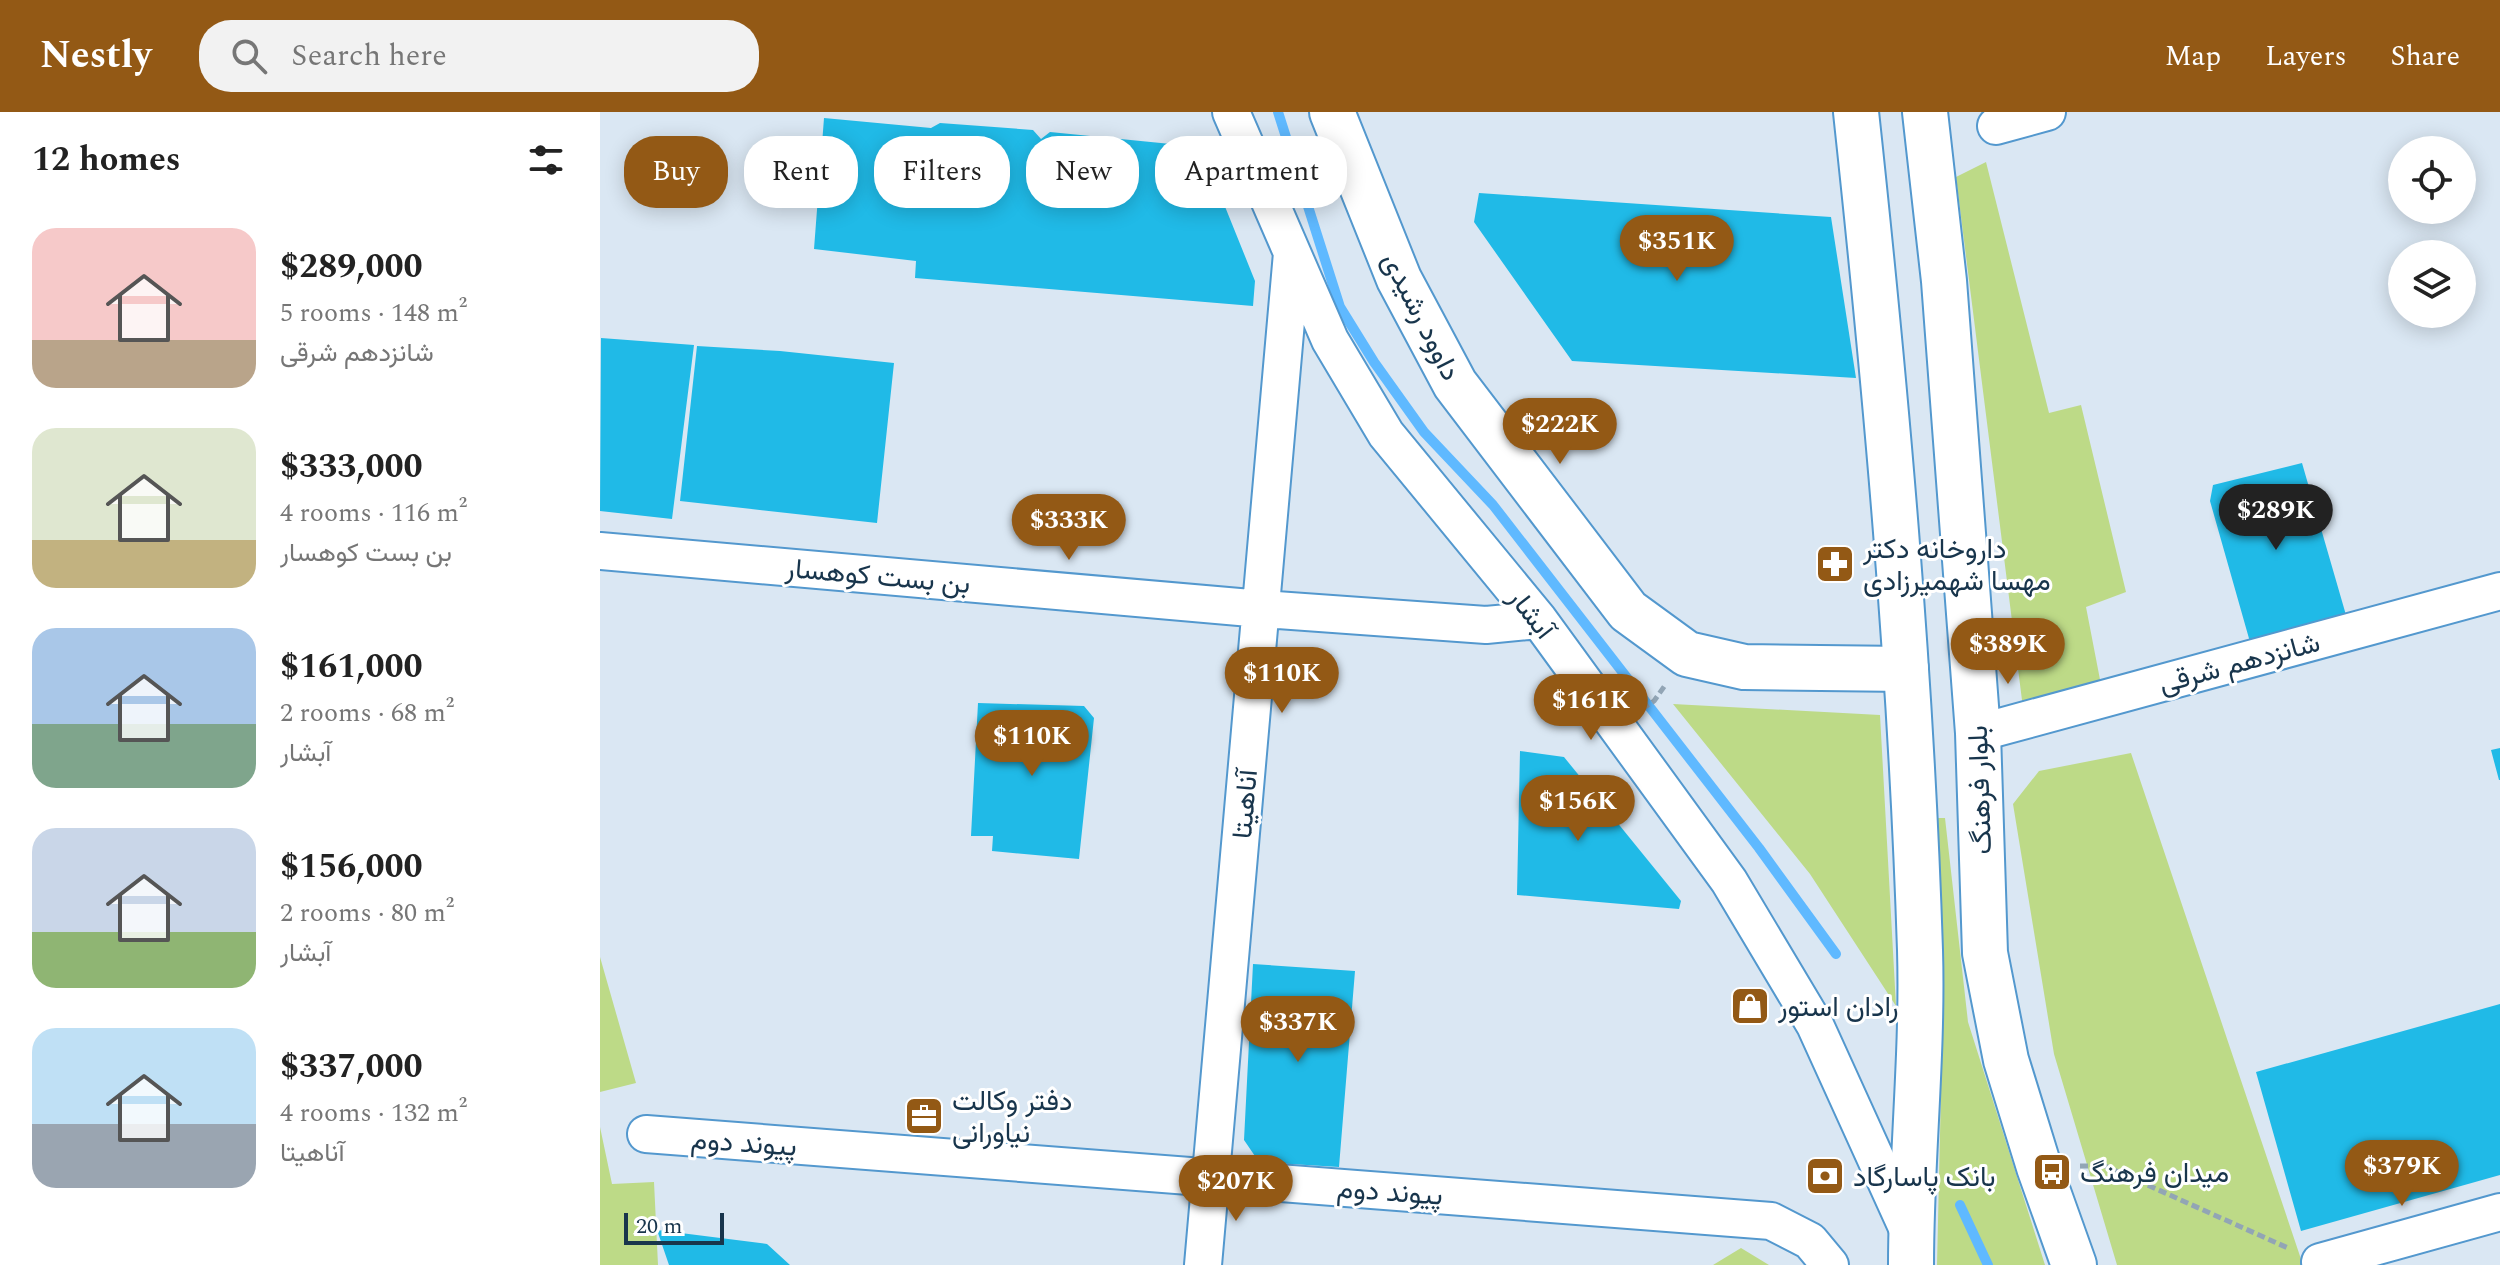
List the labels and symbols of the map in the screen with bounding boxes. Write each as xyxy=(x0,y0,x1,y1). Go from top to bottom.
pin: $351K xyxy=(1621,215,1733,283)
street label: داوود رشیدی xyxy=(1370,245,1471,389)
pin: $222K xyxy=(1504,398,1616,466)
pin: $289K xyxy=(2220,484,2332,552)
pin: $333K xyxy=(1013,494,1125,562)
place label: داروخانه دکتر مهسا شهمیرزادی xyxy=(1862,528,2051,603)
pharmacy icon: داروخانه دکتر مهسا شهمیرزادی xyxy=(1814,543,1856,585)
street label: بن بست کوهسار xyxy=(783,547,972,606)
street label: آبشار xyxy=(1496,578,1566,651)
pin: $389K xyxy=(1952,618,2064,686)
street label: شانزدهم شرقی xyxy=(2154,621,2325,706)
pin: $110K xyxy=(1226,647,1338,715)
pin: $161K xyxy=(1535,674,1647,742)
pin: $110K xyxy=(976,710,1088,778)
street label: بلوار فرهنگ xyxy=(1957,725,2004,855)
street label: آناهیتا xyxy=(1221,765,1270,841)
pin: $156K xyxy=(1522,775,1634,843)
shop icon: رادان استور xyxy=(1729,985,1771,1027)
place label: رادان استور xyxy=(1777,986,1899,1029)
pin: $337K xyxy=(1242,996,1354,1064)
place label: دفتر وکالت نیاورانی xyxy=(952,1080,1072,1155)
office icon: دفتر وکالت نیاورانی xyxy=(903,1095,945,1137)
street label: پیوند دوم xyxy=(689,1118,798,1169)
pin: $379K xyxy=(2346,1140,2458,1208)
bus stop icon: میدان فرهنگ xyxy=(2031,1151,2073,1193)
place label: میدان فرهنگ xyxy=(2080,1152,2229,1195)
pin: $207K xyxy=(1180,1155,1292,1223)
bank icon: بانک پاسارگاد xyxy=(1804,1155,1846,1197)
place label: بانک پاسارگاد xyxy=(1853,1156,1996,1199)
street label: پیوند دوم xyxy=(1335,1167,1444,1218)
scale bar xyxy=(624,1209,724,1245)

